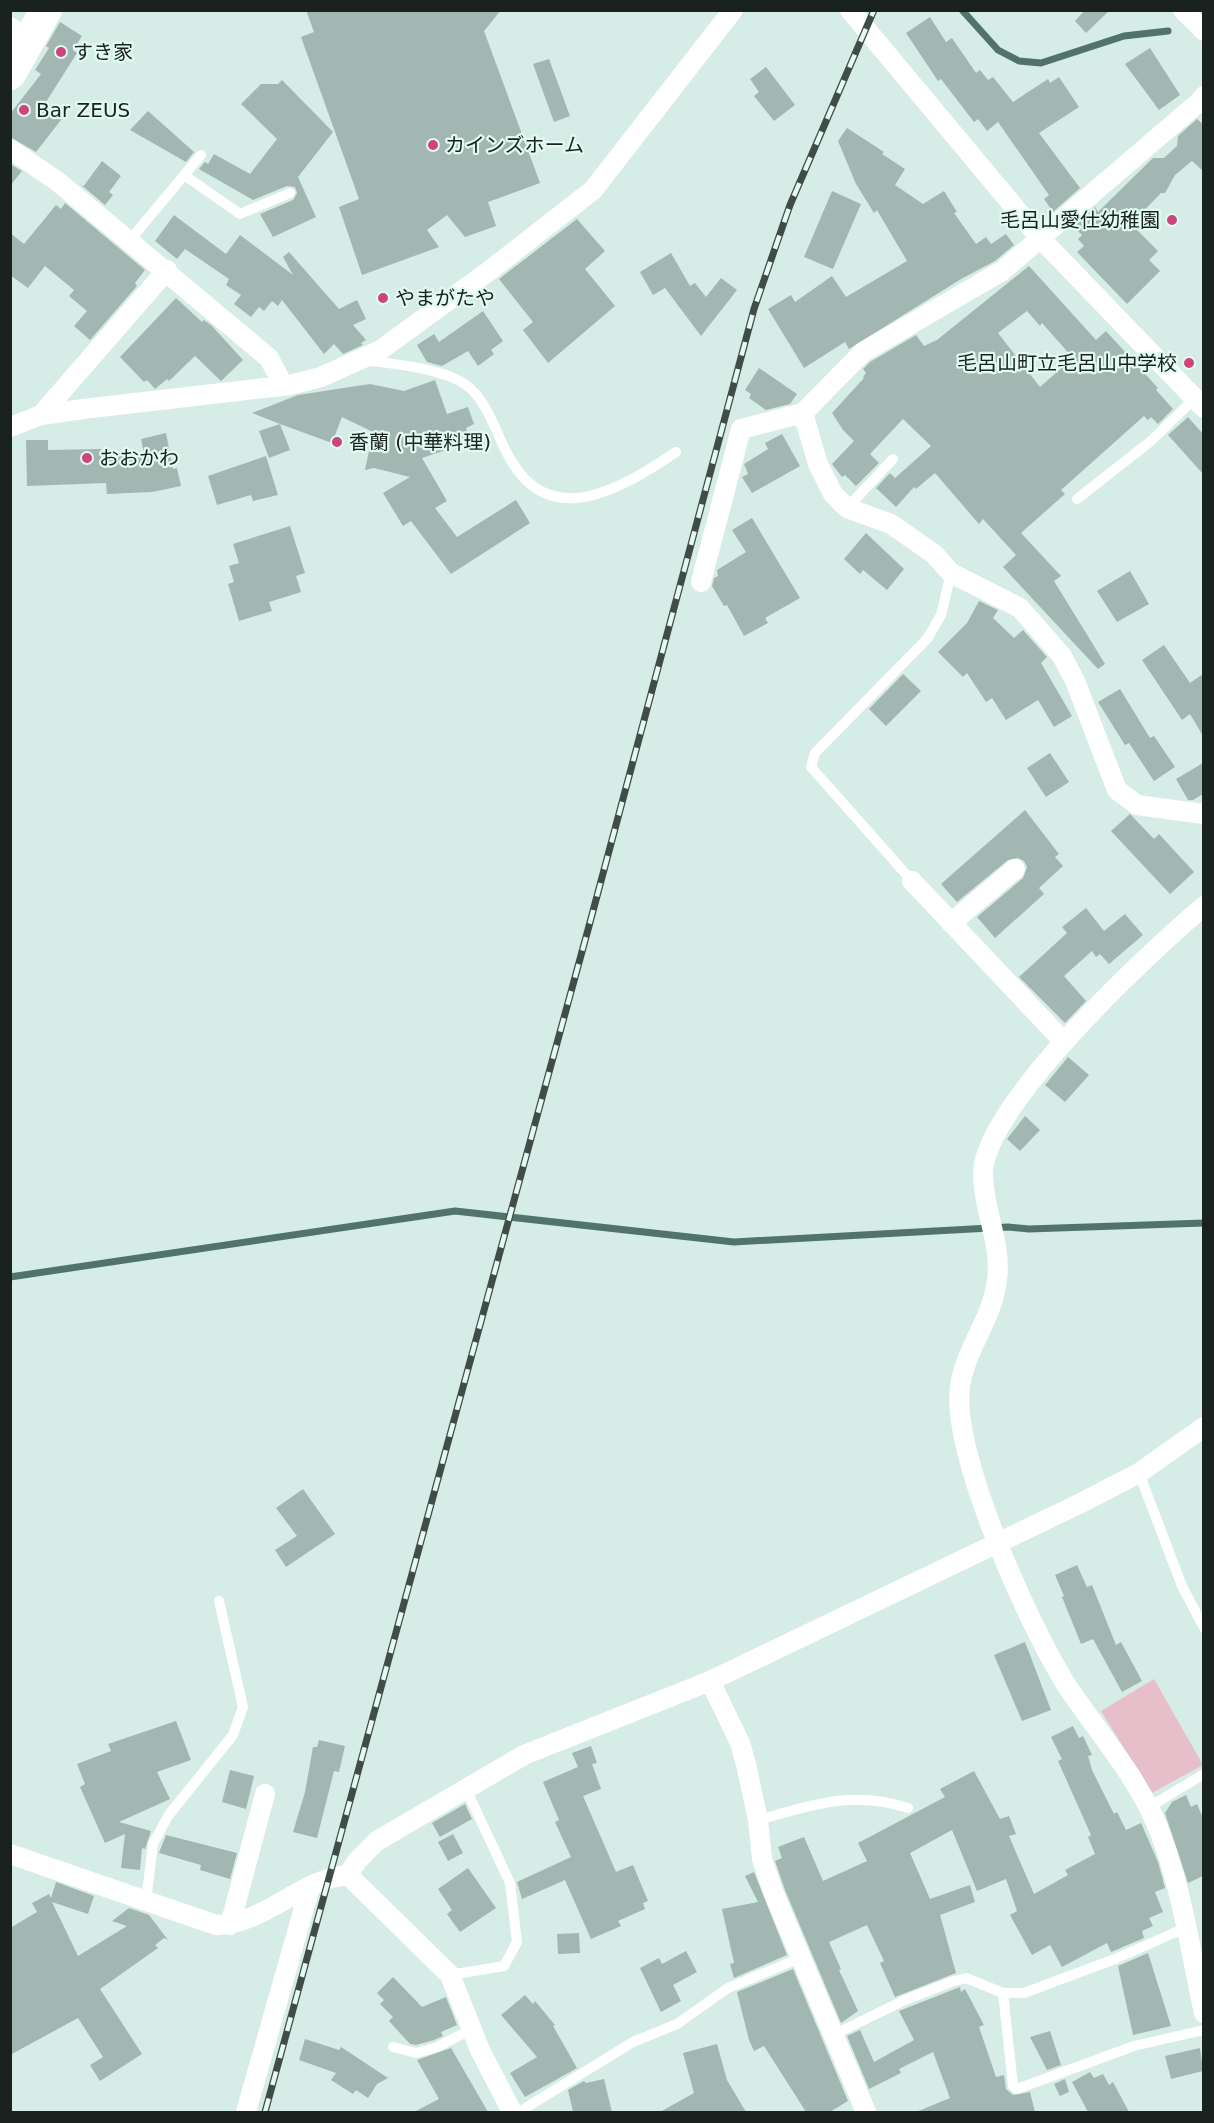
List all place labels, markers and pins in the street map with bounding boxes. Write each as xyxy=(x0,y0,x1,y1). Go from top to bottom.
place label: すき家 xyxy=(73,40,133,64)
marker: すき家 xyxy=(54,45,68,59)
place label: Bar ZEUS xyxy=(36,98,130,122)
marker: Bar ZEUS xyxy=(17,103,31,117)
place label: カインズホーム xyxy=(445,133,584,157)
marker: カインズホーム xyxy=(426,138,440,152)
place label: 毛呂山愛仕幼稚園 xyxy=(1000,208,1160,232)
marker: 毛呂山愛仕幼稚園 xyxy=(1165,213,1179,227)
place label: やまがたや xyxy=(395,286,495,310)
marker: やまがたや xyxy=(376,291,390,305)
place label: 毛呂山町立毛呂山中学校 xyxy=(957,351,1177,375)
marker: 毛呂山町立毛呂山中学校 xyxy=(1182,356,1196,370)
place label: 香蘭 (中華料理) xyxy=(349,430,491,454)
marker: 香蘭 (中華料理) xyxy=(330,435,344,449)
place label: おおかわ xyxy=(99,446,179,470)
marker: おおかわ xyxy=(80,451,94,465)

